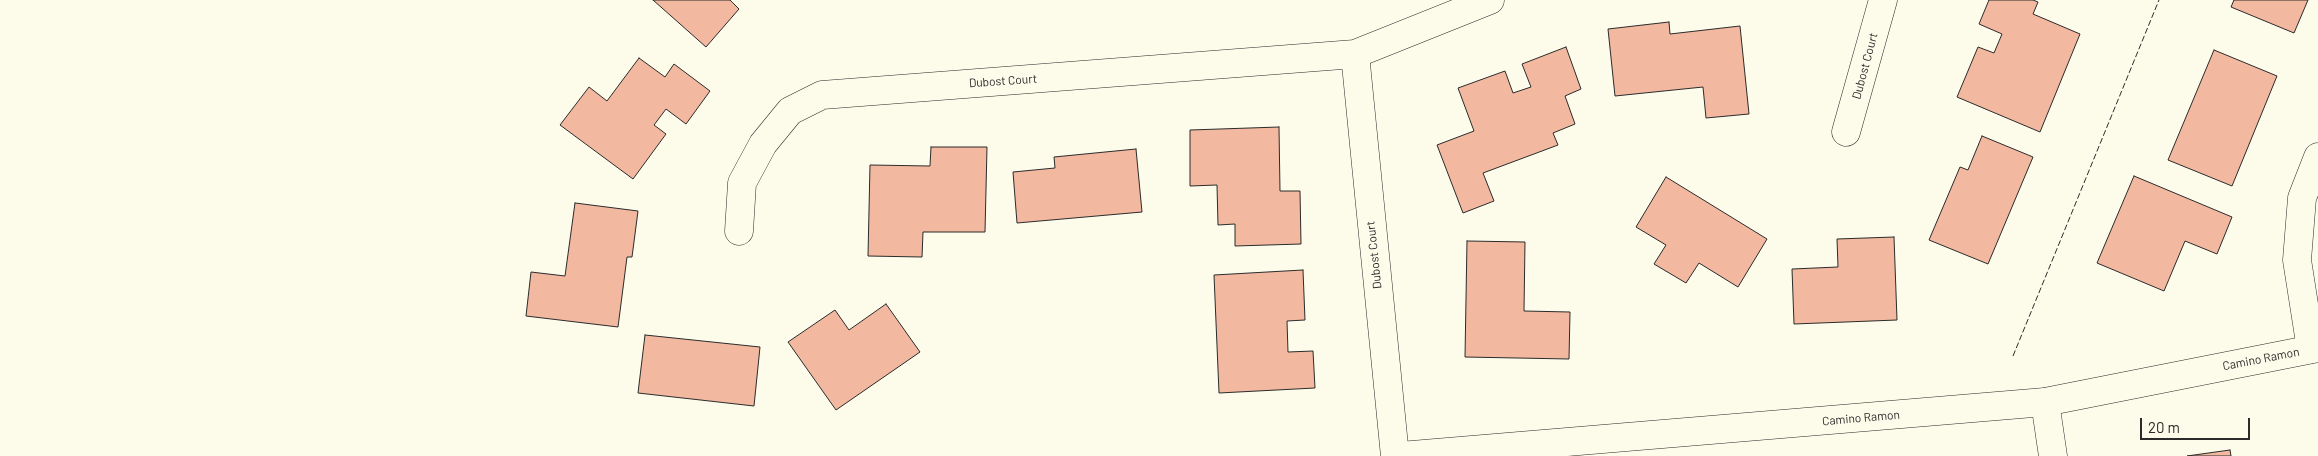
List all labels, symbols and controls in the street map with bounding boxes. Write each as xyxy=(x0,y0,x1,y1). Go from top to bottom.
street label: Dubost Court xyxy=(1849,31,1881,101)
street label: Dubost Court xyxy=(968,71,1038,91)
street label: Dubost Court xyxy=(1363,220,1385,290)
street label: Camino Ramon xyxy=(2221,344,2301,374)
street label: Camino Ramon xyxy=(1822,407,1900,429)
scale bar xyxy=(2143,408,2253,440)
text: 20 m xyxy=(2148,418,2180,436)

